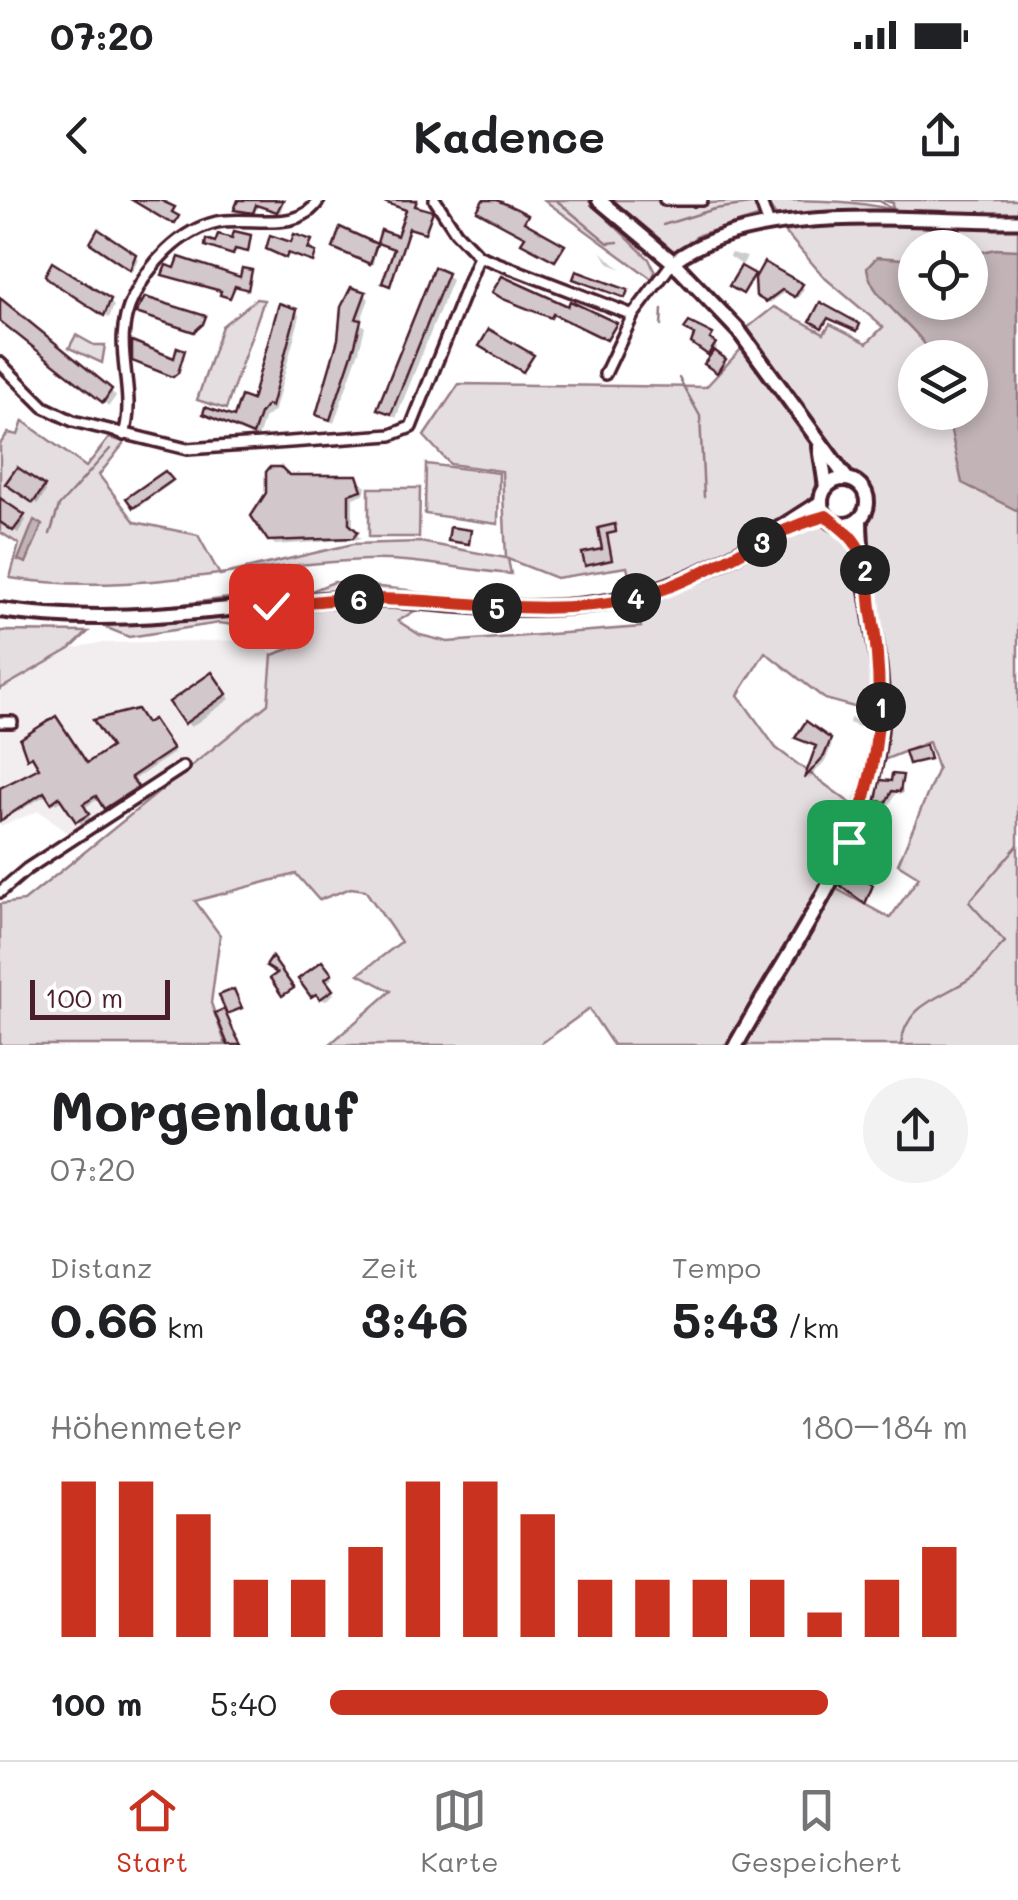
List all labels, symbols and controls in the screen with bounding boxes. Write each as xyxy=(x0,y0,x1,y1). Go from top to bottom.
text: 07:20 xyxy=(50,10,153,60)
text: Kadence xyxy=(413,106,605,164)
icon: back xyxy=(50,108,105,163)
icon: share xyxy=(913,108,968,163)
map controls xyxy=(898,230,988,430)
button: locate xyxy=(898,230,988,320)
button: layers xyxy=(898,340,988,430)
pin: 3 xyxy=(737,517,787,567)
text: 3 xyxy=(754,524,770,560)
pin: 2 xyxy=(840,545,890,595)
text: 2 xyxy=(857,552,873,588)
pin xyxy=(229,564,314,649)
pin: 4 xyxy=(611,573,661,623)
pin: 6 xyxy=(334,574,384,624)
icon: check xyxy=(244,579,299,634)
text: 4 xyxy=(627,580,645,616)
text: 6 xyxy=(351,581,367,617)
pin: 5 xyxy=(472,583,522,633)
text: 5 xyxy=(489,590,505,626)
pin: 1 xyxy=(856,682,906,732)
text: 1 xyxy=(875,689,887,725)
pin xyxy=(807,800,892,885)
icon: arrive xyxy=(822,815,877,870)
scale bar xyxy=(30,975,170,1020)
text: 100 m xyxy=(45,979,123,1015)
text: Morgenlauf xyxy=(50,1073,357,1145)
button: share xyxy=(863,1078,968,1183)
text: 07:20 xyxy=(50,1147,135,1189)
text: Distanz xyxy=(50,1249,152,1285)
text: Zeit xyxy=(361,1249,418,1285)
text: Tempo xyxy=(672,1249,761,1285)
text: 0.66 xyxy=(50,1285,158,1351)
text: 3:46 xyxy=(361,1285,469,1351)
text: 5:43 xyxy=(672,1285,779,1351)
text: km xyxy=(158,1309,204,1345)
text: /km xyxy=(779,1309,840,1345)
text: Höhenmeter xyxy=(50,1405,243,1447)
text: 180–184 m xyxy=(800,1405,968,1447)
text: 100 m xyxy=(50,1682,142,1724)
text: 5:40 xyxy=(210,1682,277,1724)
tab: Start xyxy=(116,1783,188,1879)
tab: Karte xyxy=(420,1783,499,1879)
tab: Gespeichert xyxy=(731,1783,902,1879)

